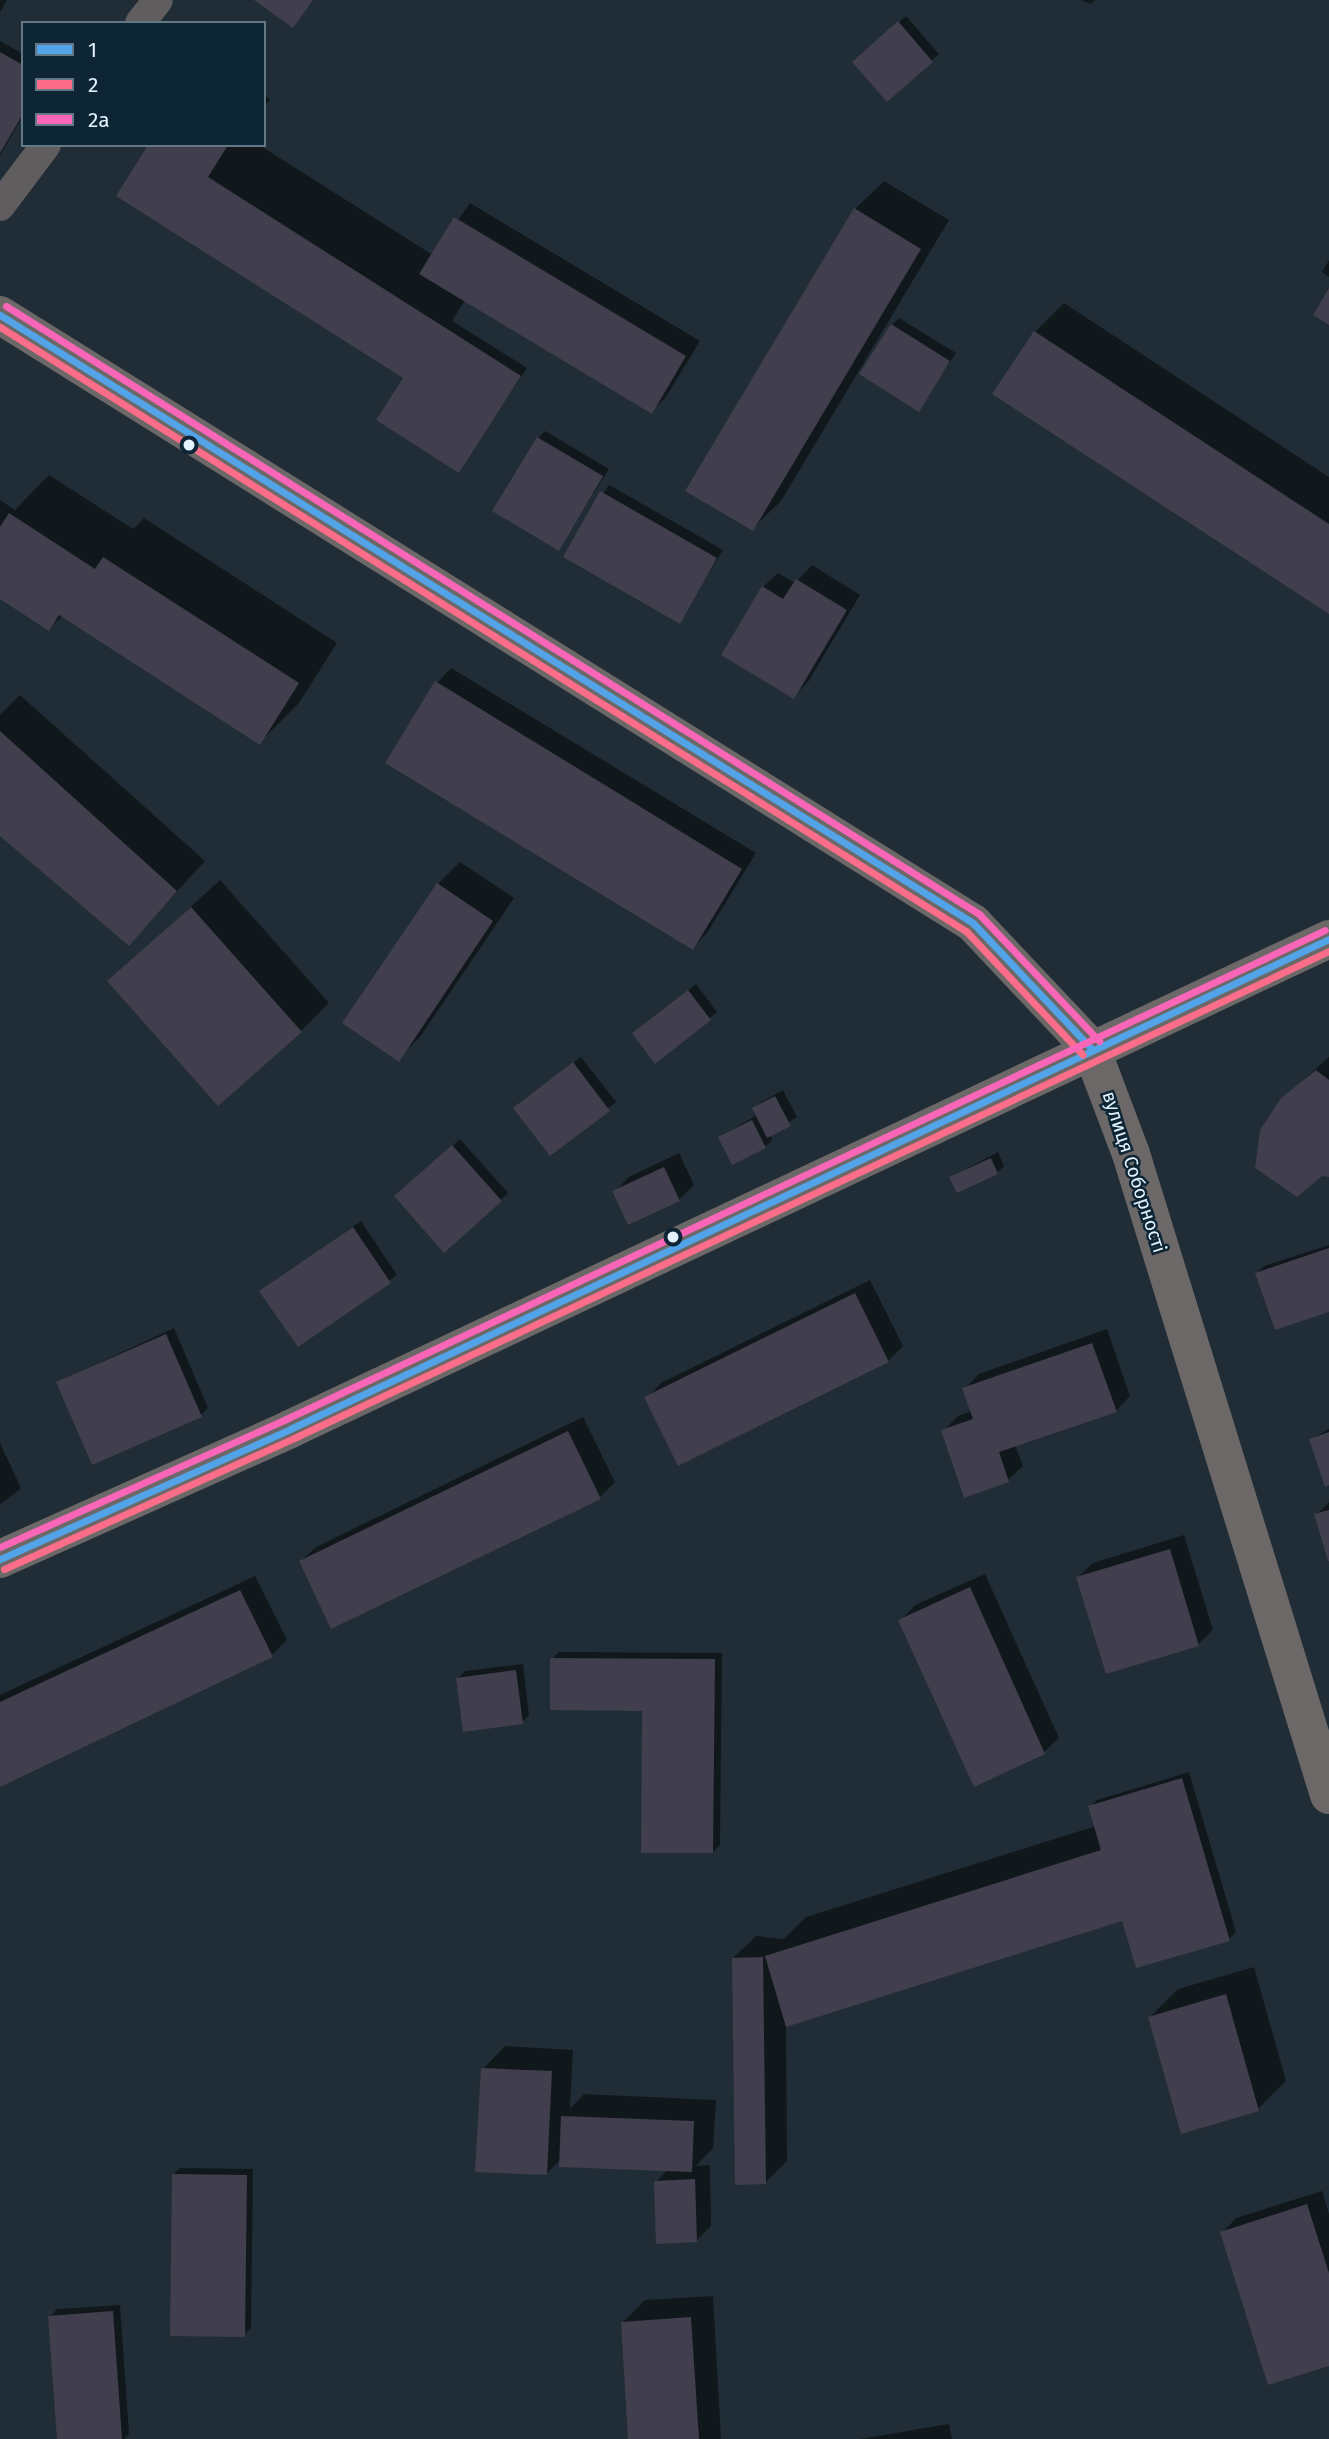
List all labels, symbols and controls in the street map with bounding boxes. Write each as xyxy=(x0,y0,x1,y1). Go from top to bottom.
legend xyxy=(21,21,266,147)
text: 1 xyxy=(88,37,97,63)
text: 2 xyxy=(88,72,98,98)
text: 2а xyxy=(88,107,110,133)
unlabelled marker xyxy=(182,438,196,452)
street label: вулиця Соборності xyxy=(1097,1088,1171,1256)
unlabelled marker xyxy=(666,1230,680,1244)

